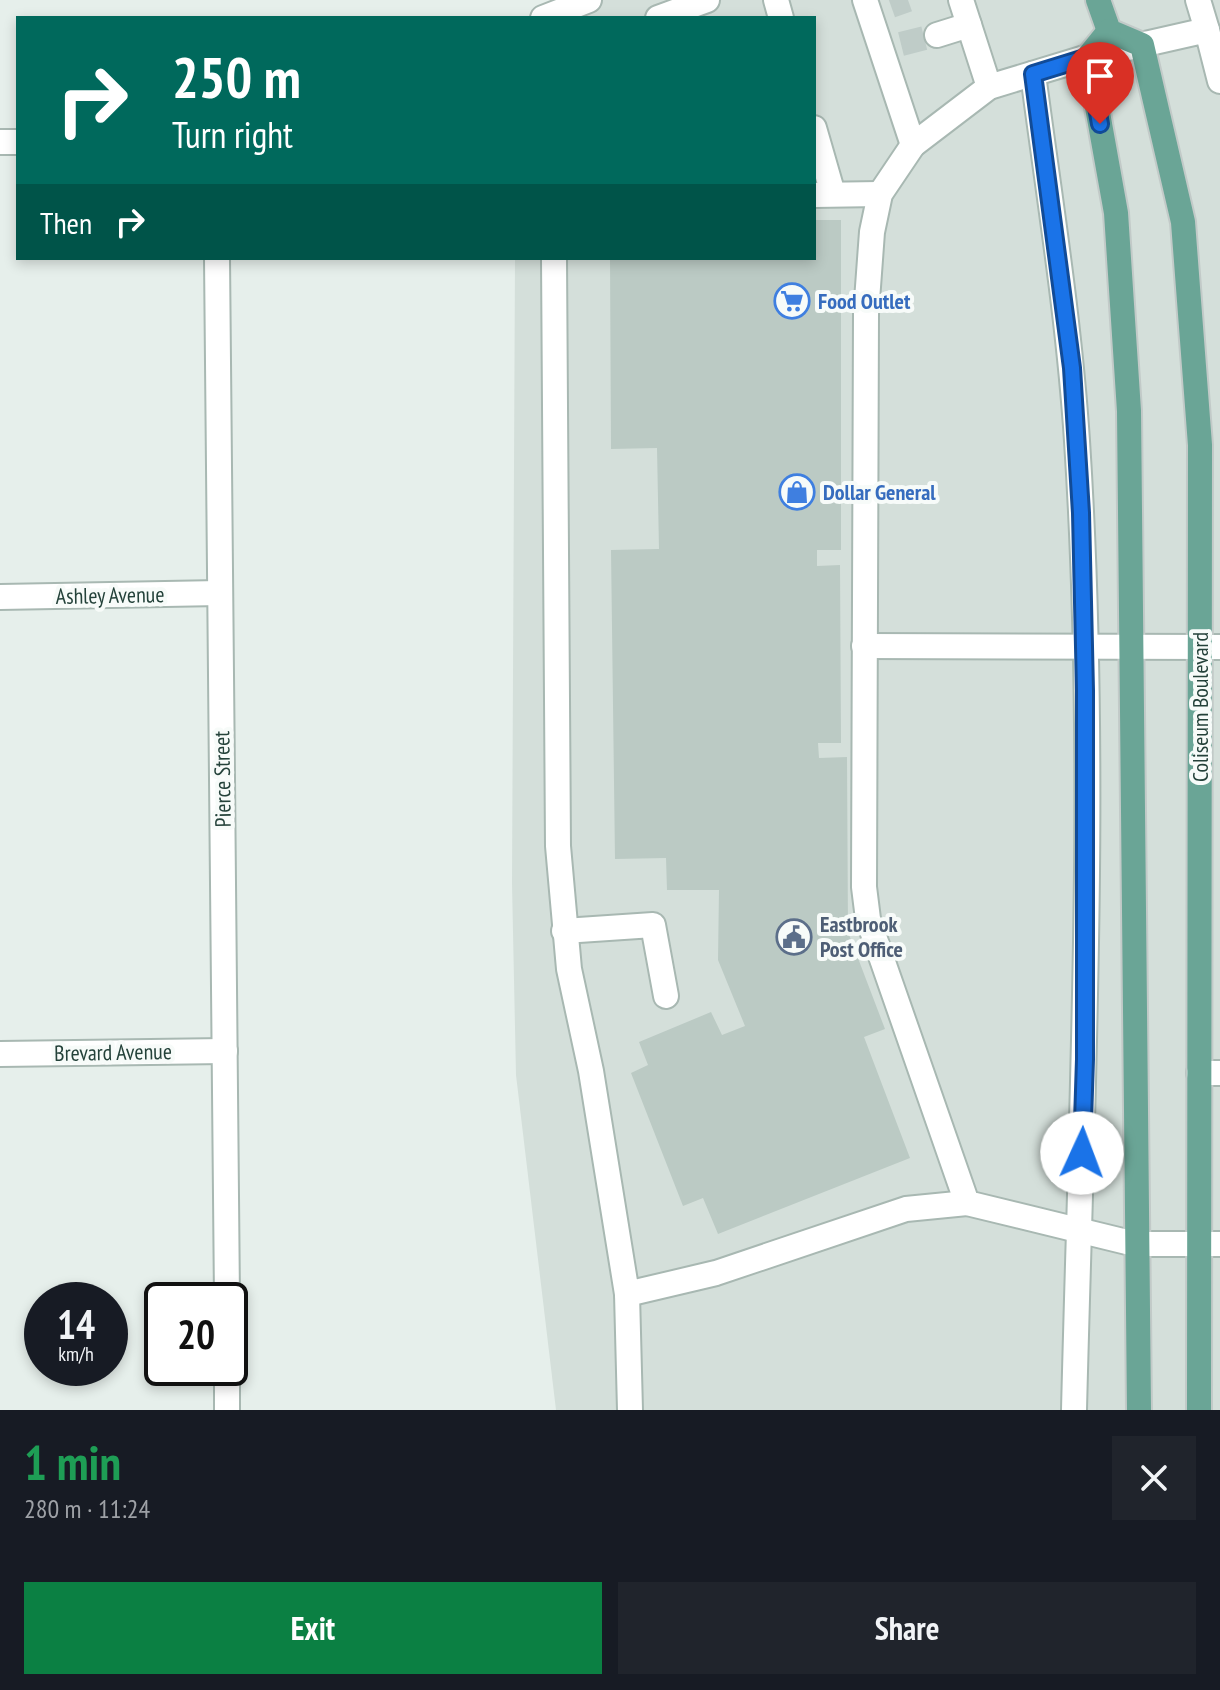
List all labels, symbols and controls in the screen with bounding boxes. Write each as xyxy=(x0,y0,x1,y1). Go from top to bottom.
text: 250 m xyxy=(172,41,301,113)
pin xyxy=(1066,42,1134,124)
icon: right xyxy=(40,48,144,152)
icon: arrive xyxy=(1078,54,1122,98)
text: Turn right xyxy=(172,111,293,158)
icon: right xyxy=(108,200,152,244)
text: Then xyxy=(40,203,92,242)
supermarket icon: Food Outlet xyxy=(773,282,811,320)
place label: Food Outlet xyxy=(818,287,911,315)
shop icon: Dollar General xyxy=(778,473,816,511)
place label: Dollar General xyxy=(823,478,936,506)
street label: Ashley Avenue xyxy=(55,580,165,610)
street label: Coliseum Boulevard xyxy=(1186,632,1214,782)
street label: Pierce Street xyxy=(207,730,237,828)
place label: Eastbrook Post Office xyxy=(820,910,903,963)
public building icon: Eastbrook Post Office xyxy=(775,918,813,956)
street label: Brevard Avenue xyxy=(54,1037,172,1067)
position arrow xyxy=(1040,1111,1124,1195)
speed limit sign: 20 xyxy=(144,1282,248,1386)
text: 14 xyxy=(57,1298,95,1350)
text: km/h xyxy=(58,1341,94,1367)
text: 1 min xyxy=(24,1431,121,1493)
button: close xyxy=(1112,1436,1196,1520)
text: 280 m · 11:24 xyxy=(24,1492,150,1525)
button: Exit xyxy=(24,1582,602,1674)
button: Share xyxy=(618,1582,1196,1674)

